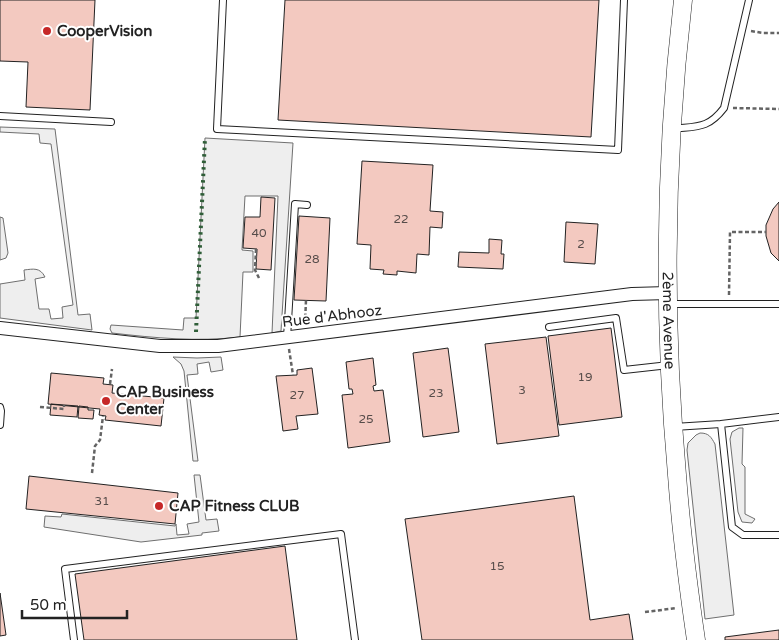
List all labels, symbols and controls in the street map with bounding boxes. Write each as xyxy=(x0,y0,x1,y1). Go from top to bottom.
place label: CooperVision xyxy=(57,22,152,41)
marker: CooperVision xyxy=(41,25,53,37)
house number: 22 xyxy=(393,212,409,226)
house number: 40 xyxy=(251,226,267,240)
house number: 2 xyxy=(577,237,585,251)
house number: 28 xyxy=(304,252,320,266)
street label: 2ème Avenue xyxy=(659,271,679,370)
street label: Rue d'Abhooz xyxy=(281,301,383,331)
house number: 19 xyxy=(577,370,593,384)
place label: CAP Business Center xyxy=(116,383,214,418)
house number: 3 xyxy=(518,383,526,397)
house number: 23 xyxy=(428,386,444,400)
house number: 27 xyxy=(289,388,305,402)
marker: CAP Business Center xyxy=(100,395,112,407)
house number: 25 xyxy=(358,412,374,426)
house number: 31 xyxy=(94,494,110,508)
place label: CAP Fitness CLUB xyxy=(169,497,299,515)
marker: CAP Fitness CLUB xyxy=(153,500,165,512)
house number: 15 xyxy=(489,559,505,573)
scale bar xyxy=(22,588,128,620)
text: 50 m xyxy=(30,596,67,614)

